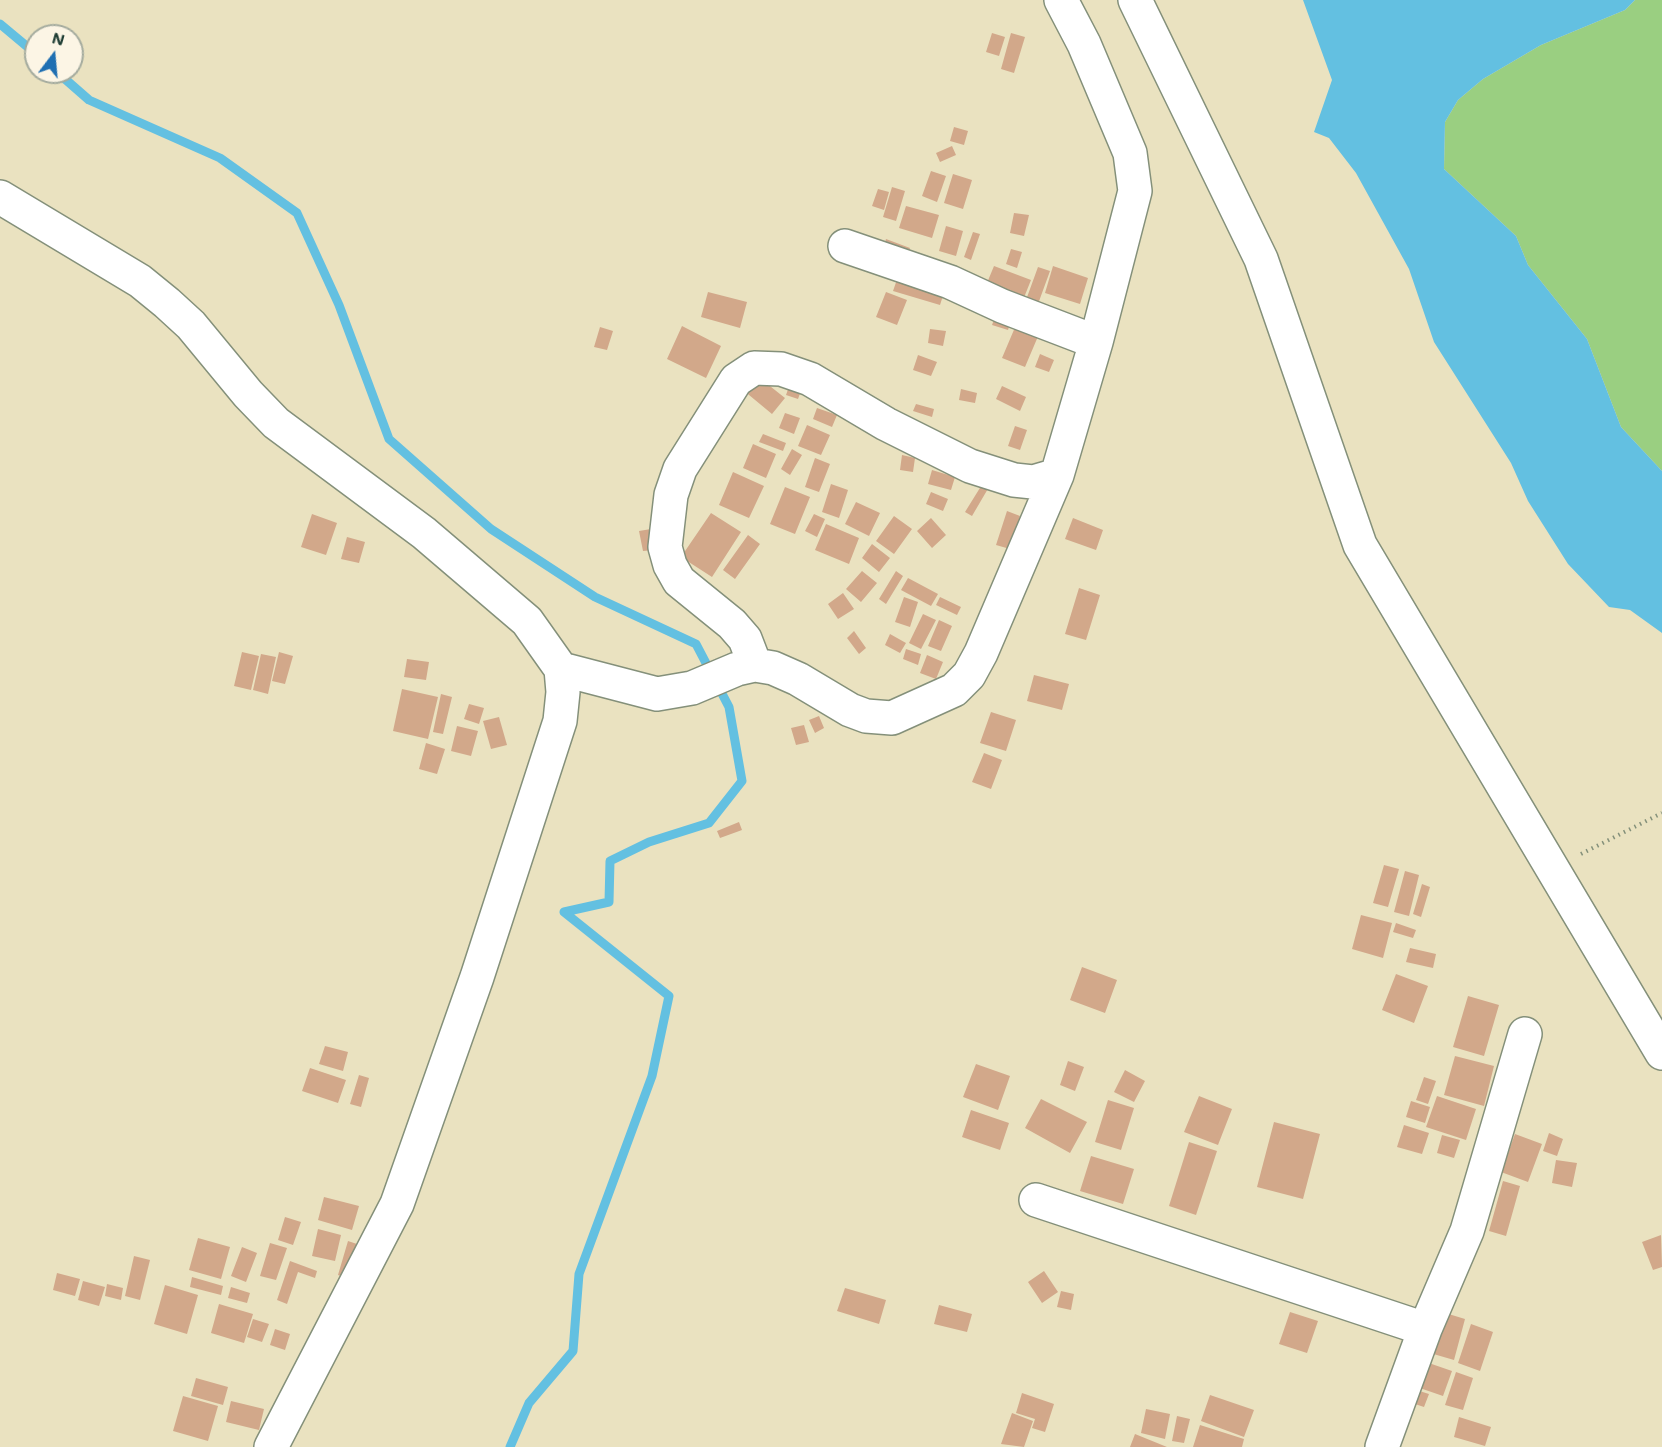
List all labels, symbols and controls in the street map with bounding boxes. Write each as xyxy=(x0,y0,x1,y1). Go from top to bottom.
north arrow xyxy=(24,24,84,84)
text: N xyxy=(50,26,67,50)

